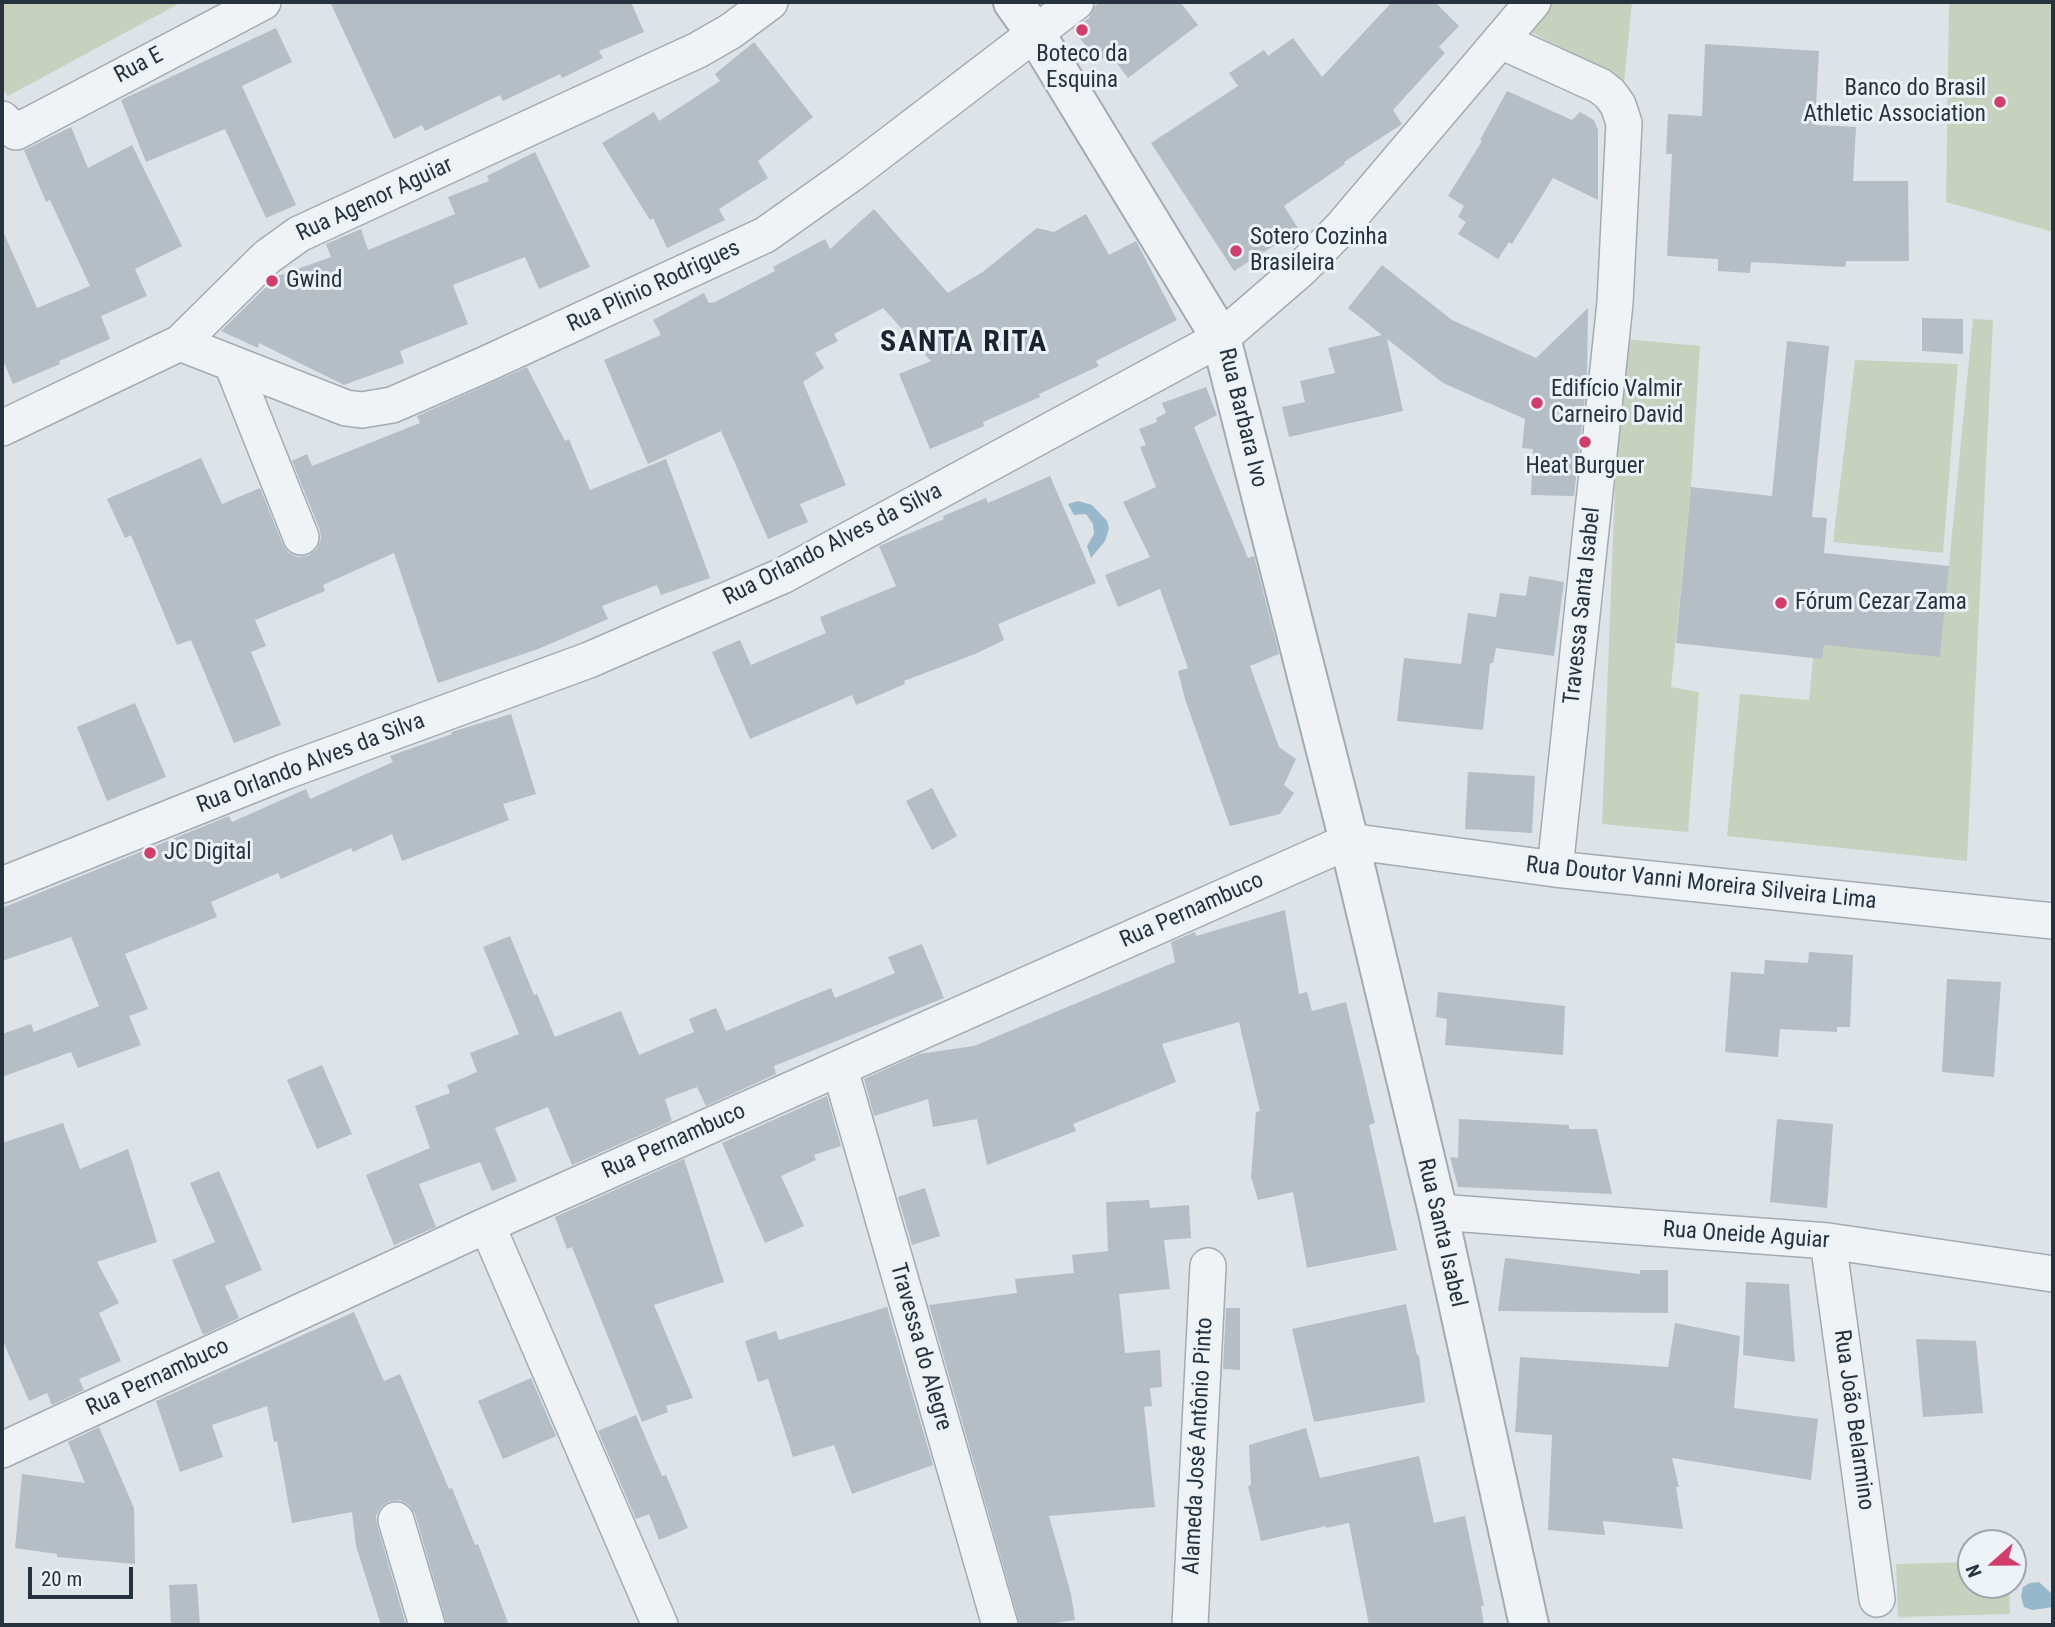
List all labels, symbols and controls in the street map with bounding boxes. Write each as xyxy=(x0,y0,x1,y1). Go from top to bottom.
marker: Boteco da Esquina xyxy=(1074,22,1090,38)
place label: Boteco da Esquina xyxy=(1036,41,1128,95)
street label: Rua E xyxy=(110,42,168,90)
place label: Banco do Brasil Athletic Association xyxy=(1803,75,1986,129)
marker: Banco do Brasil Athletic Association xyxy=(1992,94,2008,110)
street label: Rua Agenor Aguiar xyxy=(293,152,457,248)
place label: Sotero Cozinha Brasileira xyxy=(1250,224,1388,278)
street label: Rua Plinio Rodrigues xyxy=(563,235,745,339)
marker: Sotero Cozinha Brasileira xyxy=(1228,243,1244,259)
place label: Gwind xyxy=(286,267,342,295)
marker: Gwind xyxy=(264,273,280,289)
district label: SANTA RITA xyxy=(881,325,1047,361)
street label: Rua Barbara Ivo xyxy=(1211,346,1273,490)
place label: Edifício Valmir Carneiro David xyxy=(1551,376,1683,430)
marker: Edifício Valmir Carneiro David xyxy=(1529,395,1545,411)
marker: Heat Burguer xyxy=(1577,434,1593,450)
place label: Heat Burguer xyxy=(1526,453,1644,481)
street label: Rua Orlando Alves da Silva xyxy=(719,478,947,612)
street label: Travessa Santa Isabel xyxy=(1559,506,1607,706)
place label: Fórum Cezar Zama xyxy=(1795,589,1967,617)
marker: Fórum Cezar Zama xyxy=(1773,595,1789,611)
street label: Rua Orlando Alves da Silva xyxy=(193,708,429,820)
place label: JC Digital xyxy=(164,839,252,867)
marker: JC Digital xyxy=(142,845,158,861)
street label: Rua Doutor Vanni Moreira Silveira Lima xyxy=(1524,852,1878,916)
street label: Rua Pernambuco xyxy=(1116,867,1268,955)
street label: Rua Pernambuco xyxy=(598,1098,750,1186)
street label: Rua Santa Isabel xyxy=(1411,1156,1471,1310)
street label: Rua Oneide Aguiar xyxy=(1662,1216,1830,1256)
street label: Travessa do Alegre xyxy=(883,1260,957,1434)
street label: Alameda José Antônio Pinto xyxy=(1178,1317,1220,1575)
street label: Rua João Belarmino xyxy=(1827,1328,1879,1512)
street label: Rua Pernambuco xyxy=(82,1333,234,1423)
north arrow xyxy=(1957,1529,2027,1599)
scale bar xyxy=(32,1554,136,1598)
text: N xyxy=(1961,1561,1987,1581)
text: 20 m xyxy=(41,1567,82,1591)

